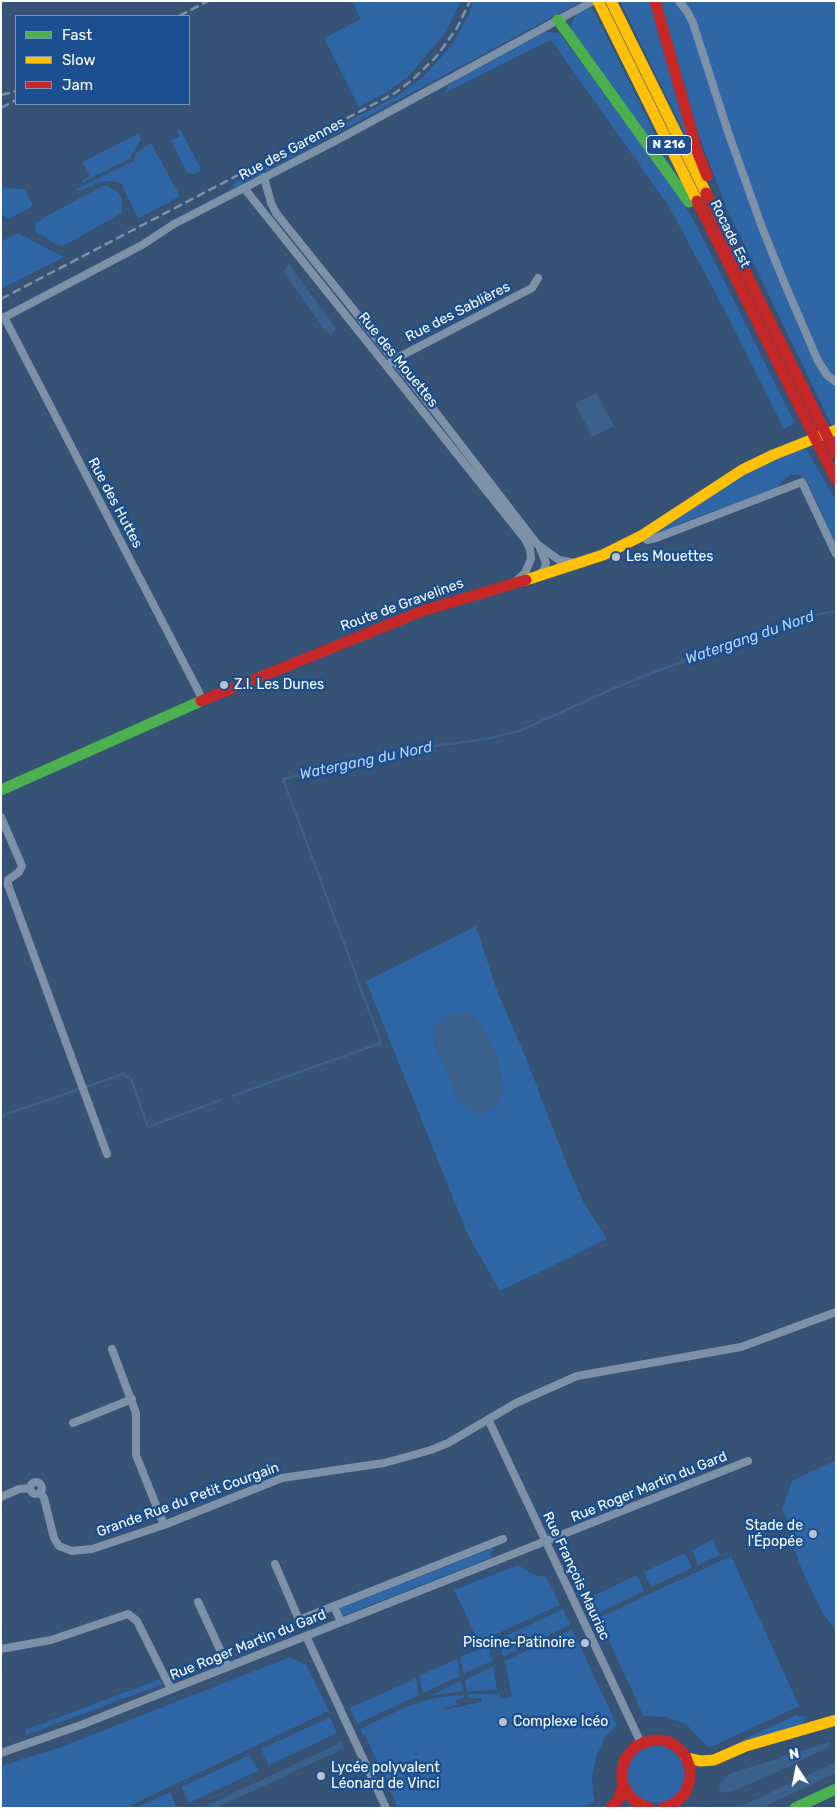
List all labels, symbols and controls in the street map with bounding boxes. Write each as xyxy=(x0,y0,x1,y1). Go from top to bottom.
legend xyxy=(15,15,190,105)
text: Fast xyxy=(62,26,92,44)
text: Slow xyxy=(62,51,95,69)
text: Jam xyxy=(62,76,93,94)
street label: Rue des Garennes xyxy=(236,114,348,184)
road number: N 216 xyxy=(646,136,692,154)
street label: Rocade Est xyxy=(706,197,754,271)
street label: Rue des Sablières xyxy=(403,278,513,346)
street label: Rue des Mouettes xyxy=(355,309,441,411)
street label: Rue des Huttes xyxy=(84,455,146,551)
place label: Les Mouettes xyxy=(626,549,713,565)
marker: Les Mouettes xyxy=(610,551,622,563)
street label: Route de Gravelines xyxy=(338,575,466,635)
water label: Watergang du Nord xyxy=(683,607,817,669)
place label: Z.I. Les Dunes xyxy=(234,677,324,693)
marker: Z.I. Les Dunes xyxy=(218,679,230,691)
water label: Watergang du Nord xyxy=(298,738,434,784)
street label: Rue Roger Martin du Gard xyxy=(569,1448,729,1526)
street label: Grande Rue du Petit Courgain xyxy=(94,1459,282,1541)
street label: Rue François Mauriac xyxy=(539,1509,613,1643)
place label: Stade de l'Épopée xyxy=(745,1518,803,1550)
marker: Stade de l'Épopée xyxy=(807,1528,819,1540)
street label: Rue Roger Martin du Gard xyxy=(168,1606,328,1684)
place label: Piscine-Patinoire xyxy=(463,1635,575,1651)
marker: Piscine-Patinoire xyxy=(579,1637,591,1649)
place label: Complexe Icéo xyxy=(513,1714,608,1730)
marker: Complexe Icéo xyxy=(497,1716,509,1728)
north arrow xyxy=(772,1744,822,1794)
text: N xyxy=(787,1744,801,1763)
place label: Lycée polyvalent Léonard de Vinci xyxy=(331,1760,440,1792)
marker: Lycée polyvalent Léonard de Vinci xyxy=(315,1770,327,1782)

